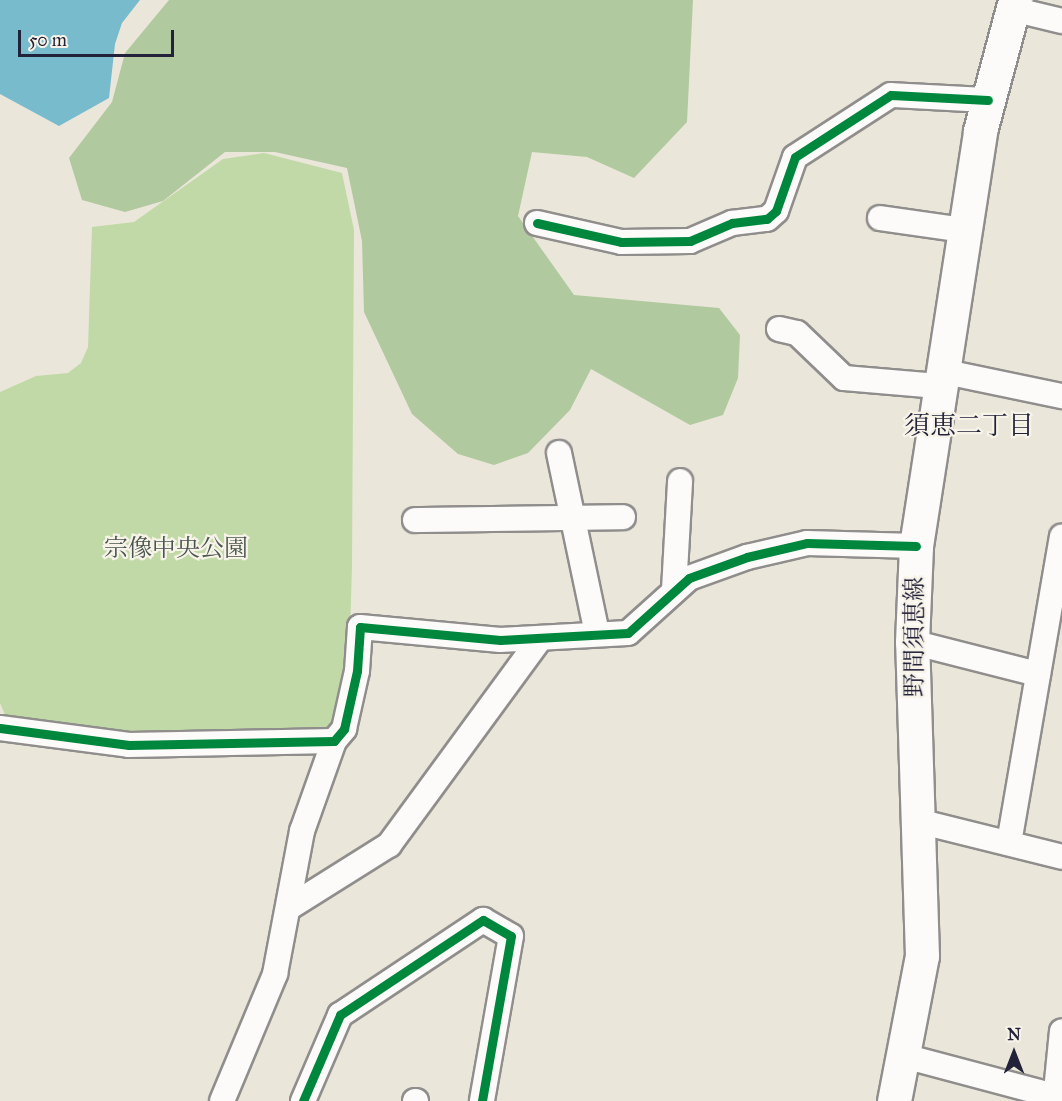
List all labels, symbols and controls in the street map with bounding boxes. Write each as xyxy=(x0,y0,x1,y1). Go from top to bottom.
scale bar xyxy=(21,18,177,56)
text: 50 m xyxy=(29,29,67,51)
district label: 須恵二丁目 xyxy=(904,410,1034,442)
park label: 宗像中央公園 xyxy=(104,535,248,563)
street label: 野間須恵線 xyxy=(901,577,929,697)
north arrow xyxy=(984,1023,1044,1083)
text: N xyxy=(1007,1025,1021,1044)

